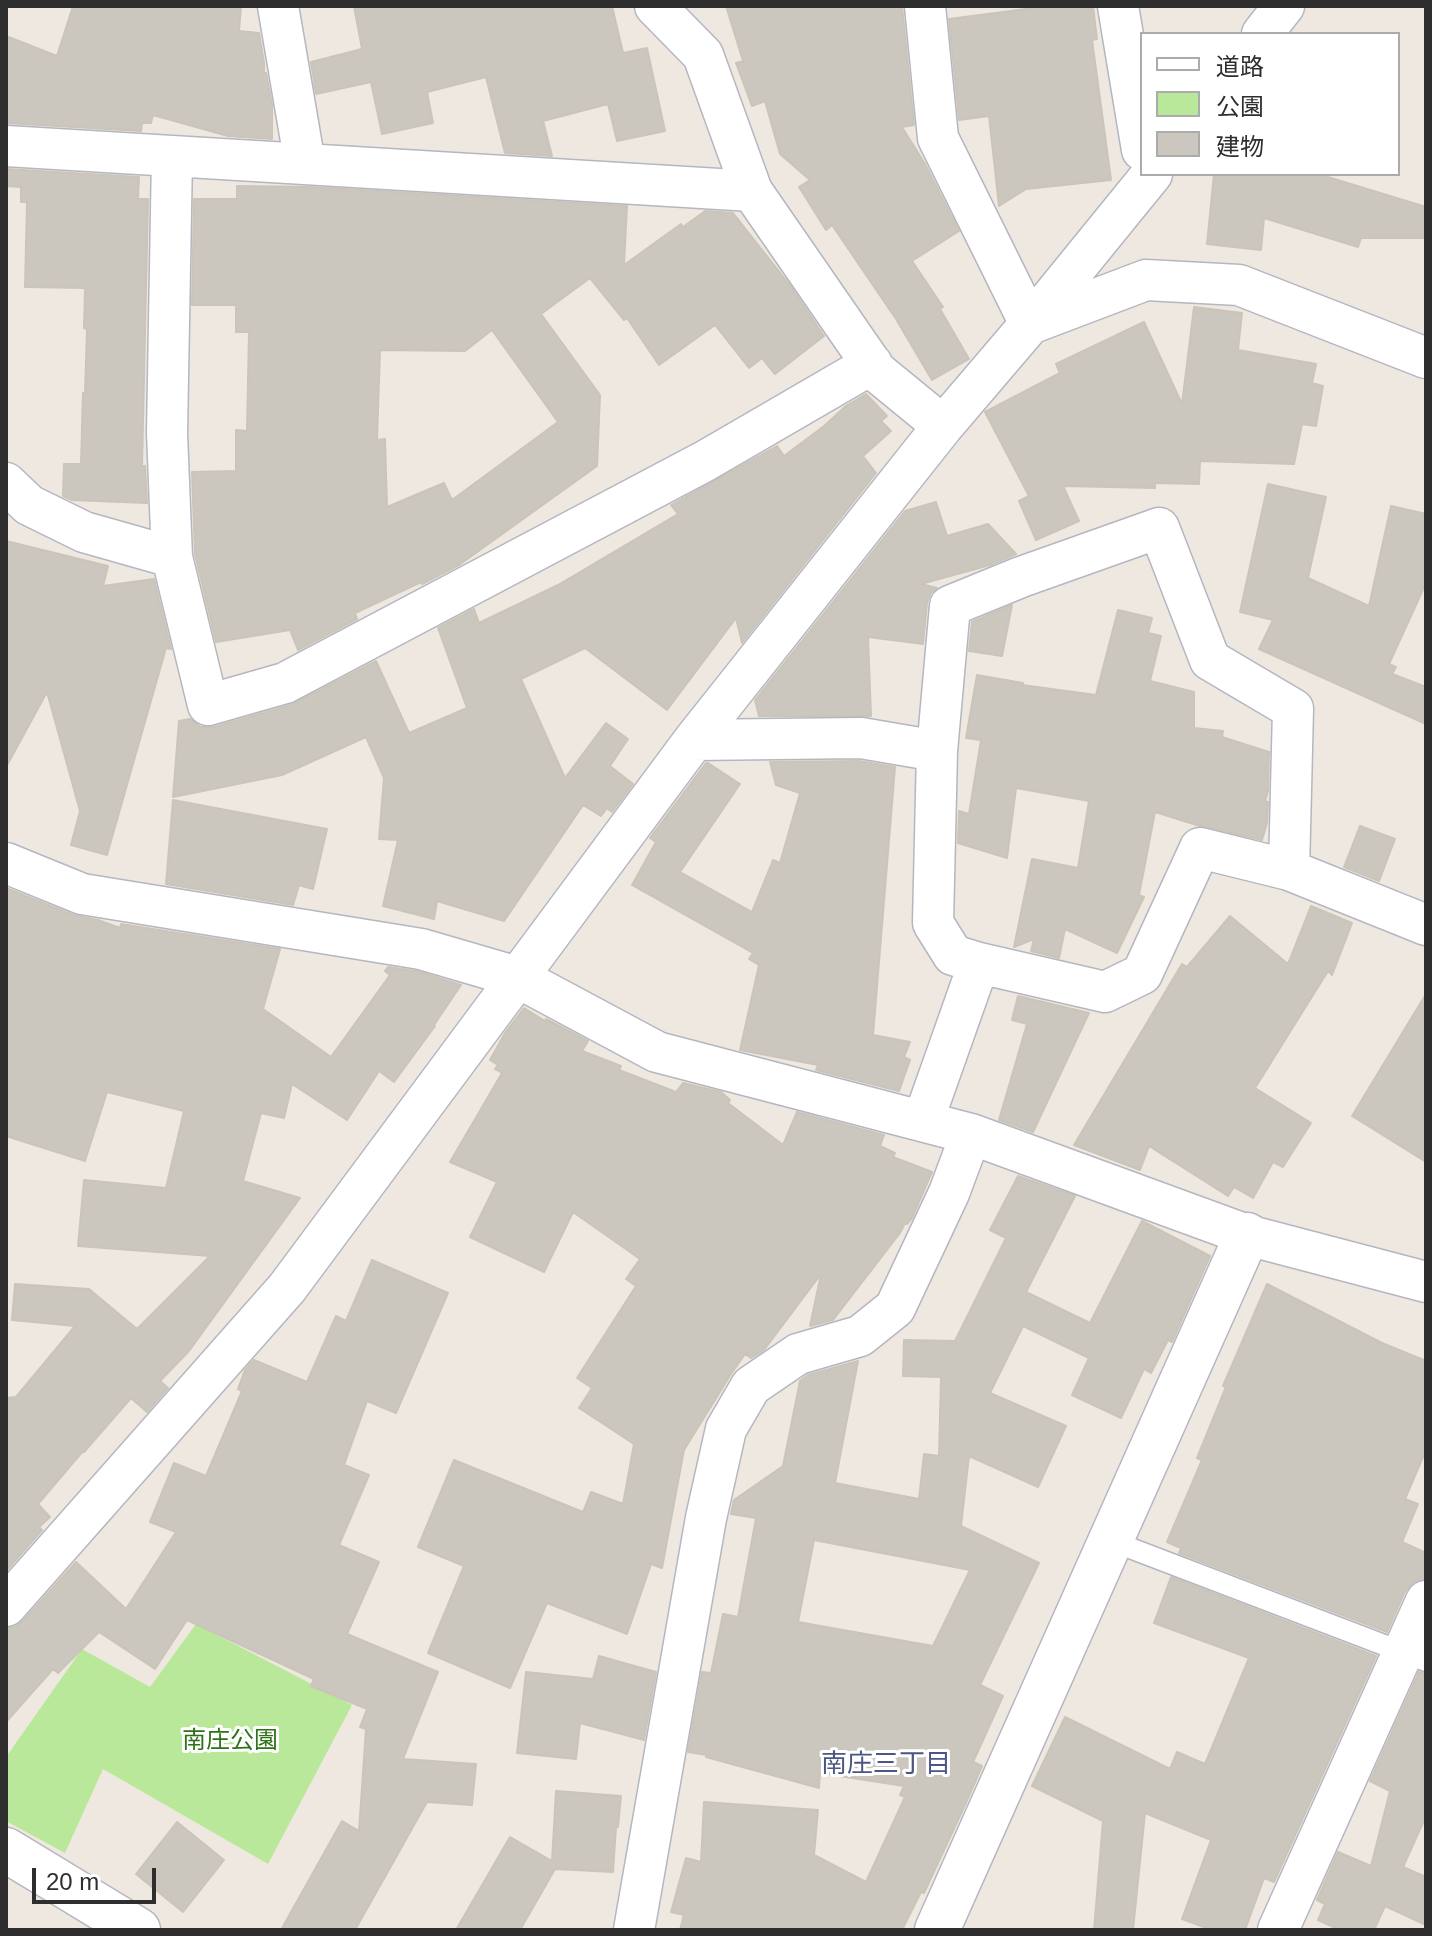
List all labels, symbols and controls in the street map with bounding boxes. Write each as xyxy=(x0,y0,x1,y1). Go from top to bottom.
legend xyxy=(1140,32,1400,176)
text: 道路 xyxy=(1216,53,1264,80)
text: 公園 xyxy=(1216,93,1264,120)
text: 建物 xyxy=(1216,133,1264,160)
park label: 南庄公園 xyxy=(182,1727,278,1755)
district label: 南庄三丁目 xyxy=(821,1749,951,1781)
scale bar xyxy=(36,1852,160,1902)
text: 20 m xyxy=(46,1868,99,1895)

